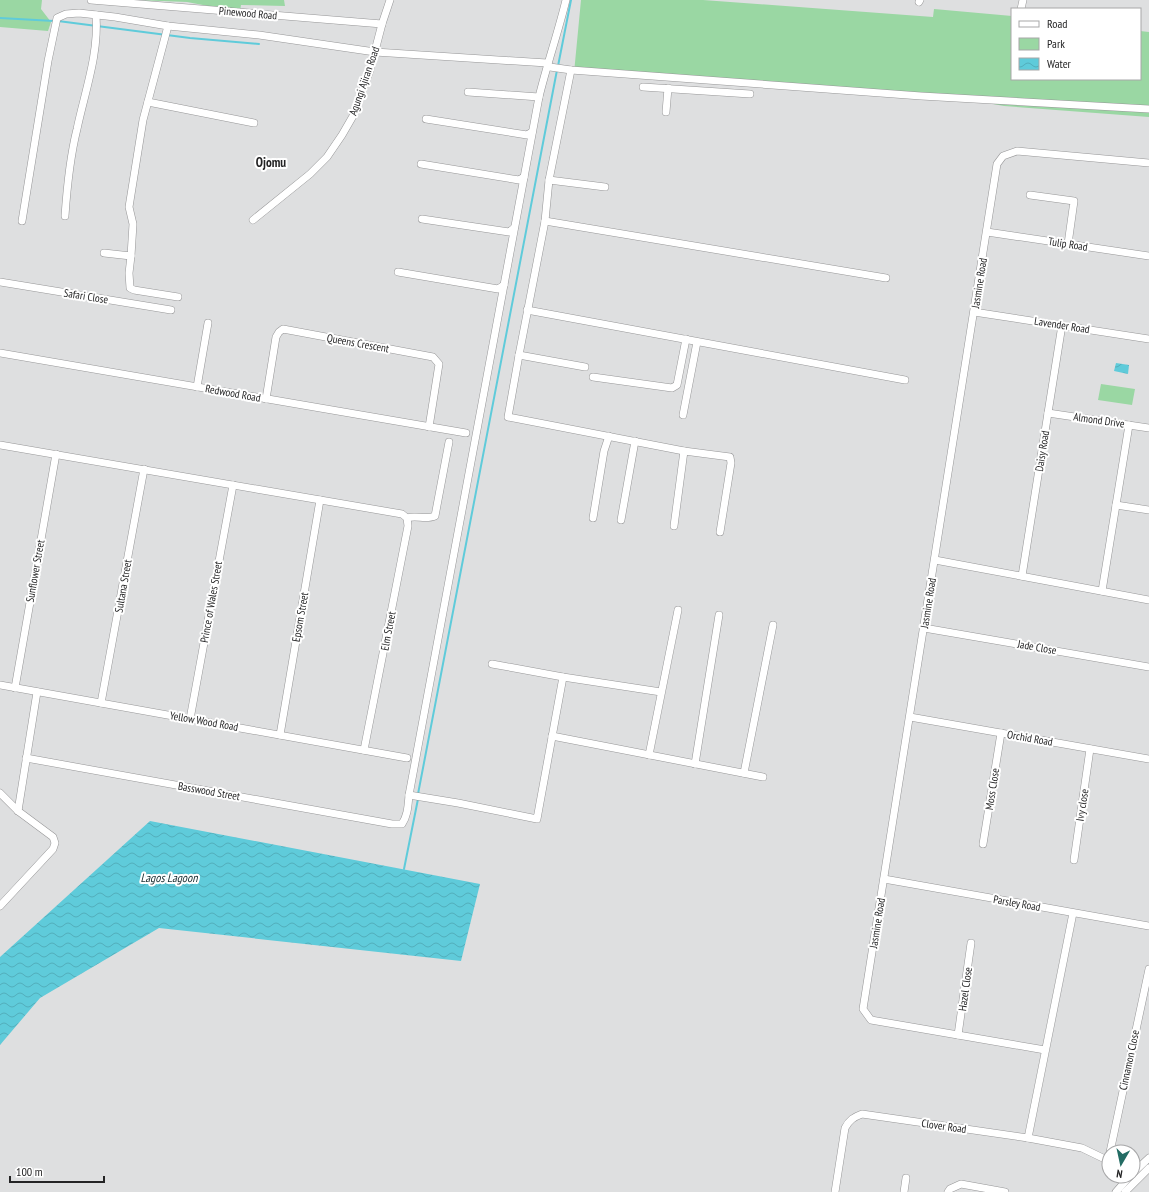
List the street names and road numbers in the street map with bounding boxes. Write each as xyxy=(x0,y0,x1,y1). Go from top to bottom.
street label: Pinewood Road xyxy=(218,3,278,23)
street label: Agungi Ajiran Road xyxy=(346,45,382,117)
street label: Tulip Road xyxy=(1047,234,1089,254)
street label: Jasmine Road xyxy=(968,257,990,310)
street label: Safari Close xyxy=(63,286,110,306)
street label: Lavender Road xyxy=(1033,314,1091,336)
street label: Queens Crescent xyxy=(326,331,390,355)
street label: Redwood Road xyxy=(204,381,262,405)
street label: Almond Drive xyxy=(1072,409,1126,431)
street label: Daisy Road xyxy=(1032,429,1052,472)
street label: Sunflower Street xyxy=(23,539,47,603)
street label: Sultana Street xyxy=(111,558,135,614)
street label: Prince of Wales Street xyxy=(197,560,225,644)
street label: Jasmine Road xyxy=(917,577,939,630)
street label: Epsom Street xyxy=(289,591,311,643)
street label: Elm Street xyxy=(377,610,399,652)
street label: Jade Close xyxy=(1015,637,1058,657)
street label: Yellow Wood Road xyxy=(169,708,240,734)
street label: Orchid Road xyxy=(1006,727,1054,749)
street label: Moss Close xyxy=(982,767,1002,811)
street label: Basswood Street xyxy=(177,779,241,803)
street label: Ivy close xyxy=(1073,787,1092,822)
street label: Parsley Road xyxy=(992,892,1042,914)
street label: Jasmine Road xyxy=(866,897,888,950)
street label: Hazel Close xyxy=(955,966,975,1012)
street label: Cinnamon Close xyxy=(1116,1028,1142,1091)
street label: Clover Road xyxy=(921,1116,968,1136)

